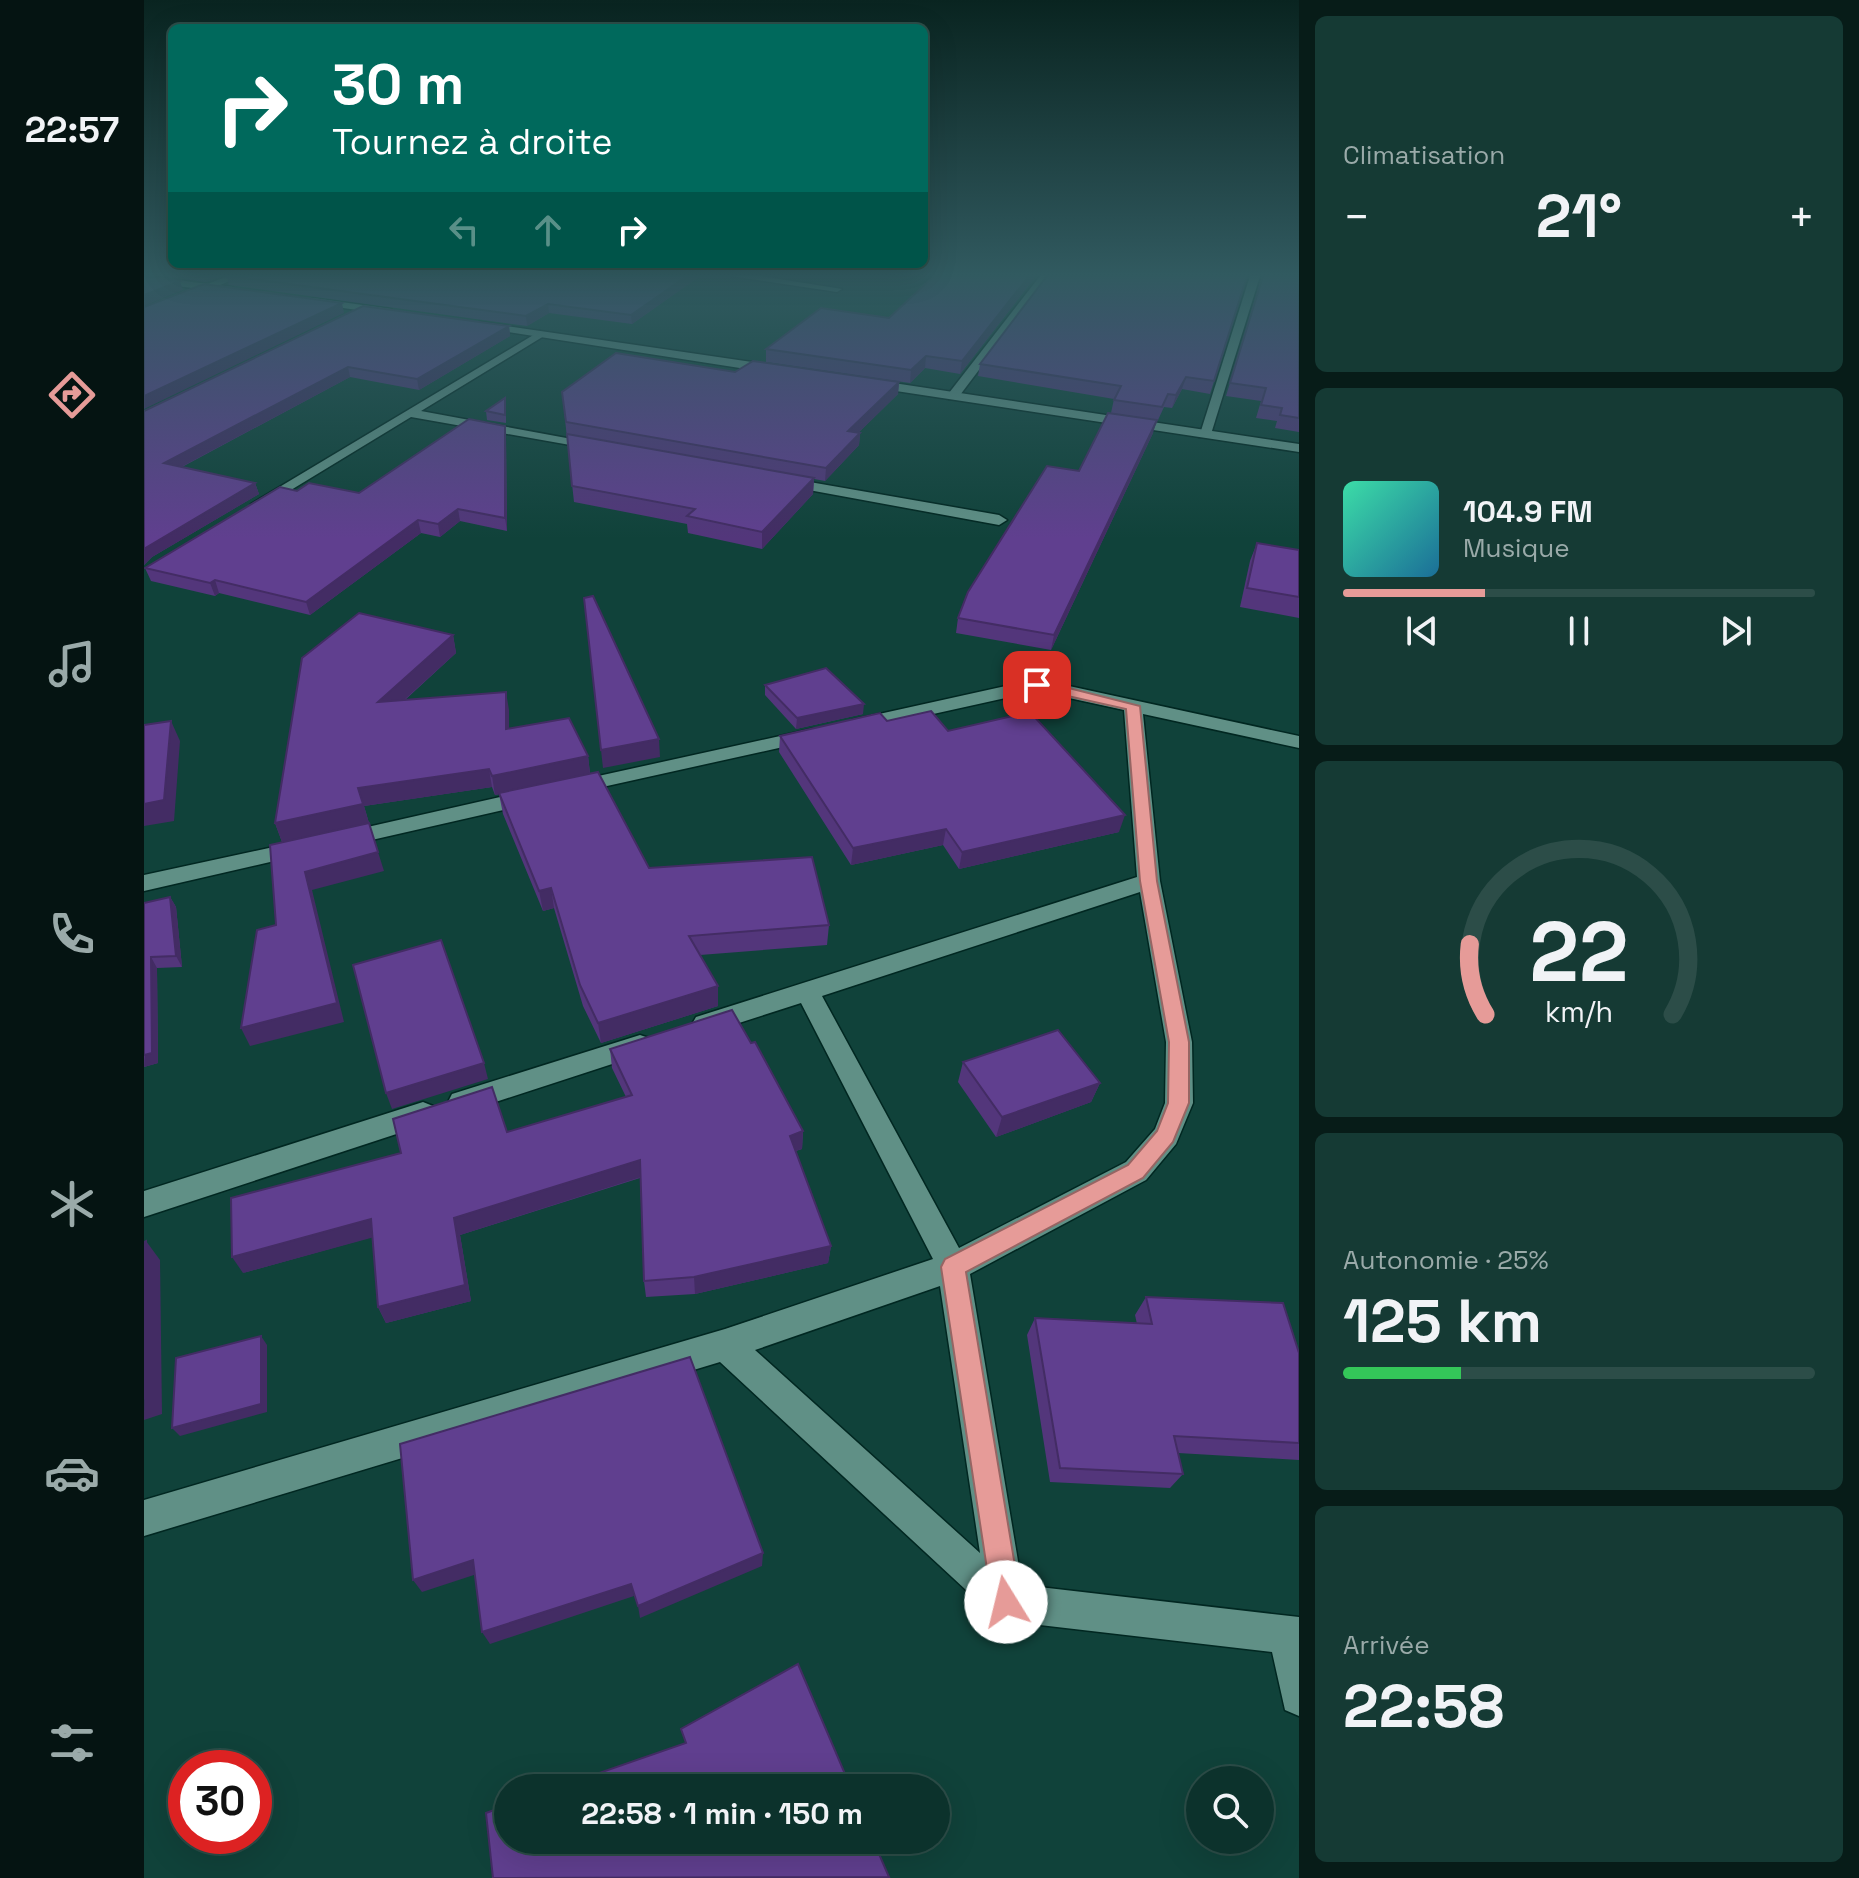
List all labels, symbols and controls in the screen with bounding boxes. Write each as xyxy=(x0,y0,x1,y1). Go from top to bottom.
text: 30 m xyxy=(332,49,464,120)
icon: right xyxy=(200,56,304,160)
text: 22:57 xyxy=(25,107,119,153)
text: Tournez à droite xyxy=(332,119,613,165)
text: Climatisation xyxy=(1343,138,1505,172)
text: 21° xyxy=(1536,178,1622,255)
text: − xyxy=(1343,189,1370,245)
text: + xyxy=(1788,189,1815,245)
icon: left xyxy=(442,208,486,252)
icon: ahead xyxy=(526,208,570,252)
icon: right xyxy=(610,208,654,252)
icon: directions xyxy=(44,367,100,423)
text: 104.9 FM xyxy=(1463,492,1593,531)
text: Musique xyxy=(1463,531,1570,565)
icon: previous xyxy=(1400,609,1444,653)
icon: pause xyxy=(1557,609,1601,653)
icon: next xyxy=(1714,609,1758,653)
icon: music xyxy=(44,636,100,692)
pin xyxy=(1003,651,1071,719)
icon: arrive xyxy=(1015,663,1059,707)
text: 22 xyxy=(1530,899,1628,1005)
icon: phone xyxy=(44,906,100,962)
text: km/h xyxy=(1545,994,1613,1030)
icon: climate xyxy=(44,1176,100,1232)
text: Autonomie · 25% xyxy=(1343,1243,1549,1277)
text: 125 km xyxy=(1343,1283,1542,1360)
icon: car xyxy=(44,1445,100,1501)
position arrow xyxy=(964,1560,1048,1644)
text: Arrivée xyxy=(1343,1628,1430,1662)
text: 22:58 xyxy=(1343,1668,1504,1745)
icon: filters xyxy=(44,1715,100,1771)
speed limit sign: 30 xyxy=(168,1750,272,1854)
map controls xyxy=(1186,1766,1274,1854)
button: search xyxy=(1186,1766,1274,1854)
text: 22:58 · 1 min · 150 m xyxy=(581,1794,863,1833)

